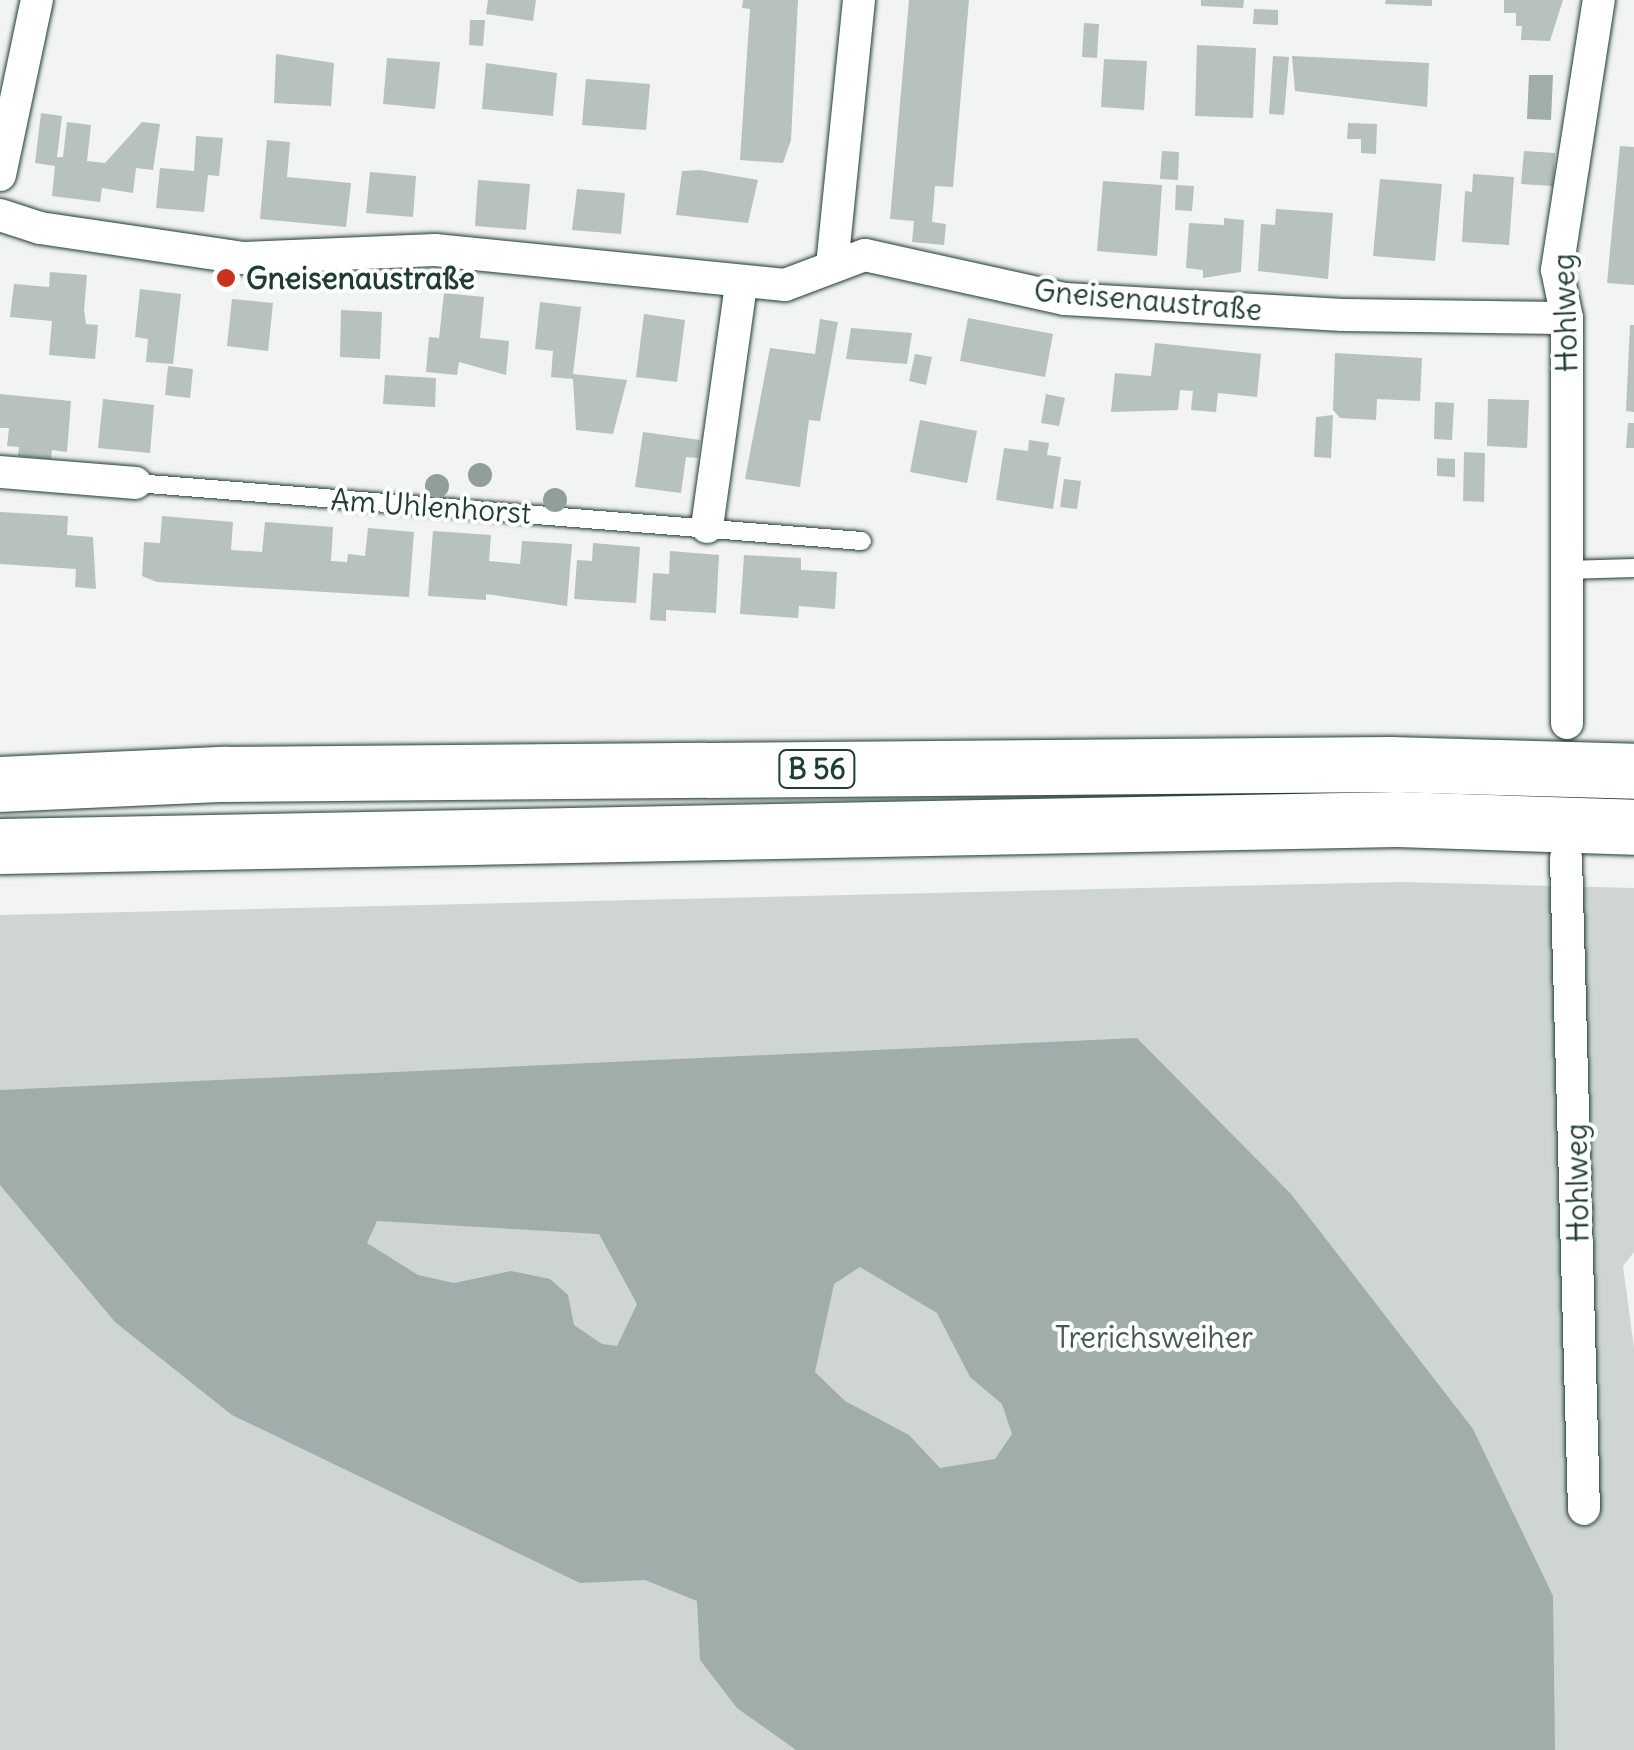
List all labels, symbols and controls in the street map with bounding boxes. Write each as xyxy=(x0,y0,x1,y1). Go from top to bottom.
street label: Hohlweg xyxy=(1545,253,1585,373)
place label: Gneisenaustraße xyxy=(246,260,475,296)
marker: Gneisenaustraße xyxy=(215,267,237,289)
street label: Gneisenaustraße xyxy=(1032,272,1264,328)
street label: Am Uhlenhorst xyxy=(330,481,532,531)
road number: B 56 xyxy=(777,746,857,792)
street label: Hohlweg xyxy=(1558,1123,1596,1243)
park label: Trerichsweiher xyxy=(1055,1319,1253,1355)

